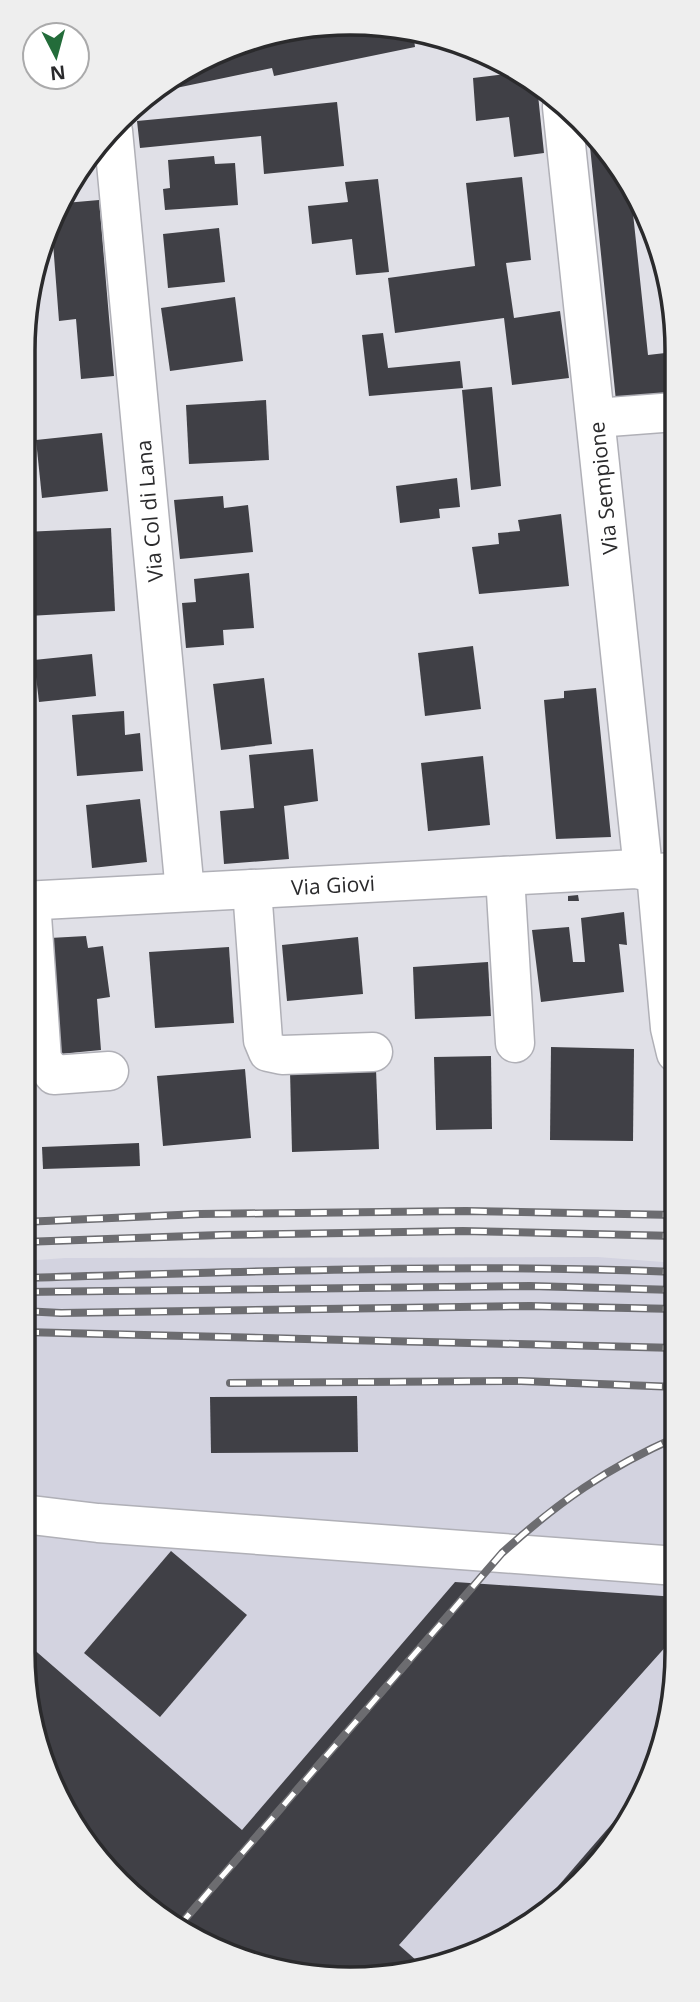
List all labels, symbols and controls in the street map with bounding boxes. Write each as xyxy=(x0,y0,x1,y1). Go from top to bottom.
north arrow xyxy=(21,21,91,91)
text: N xyxy=(49,59,67,87)
street label: Via Sempione xyxy=(582,420,624,556)
street label: Via Col di Lana xyxy=(129,439,169,583)
street label: Via Giovi xyxy=(290,869,376,901)

